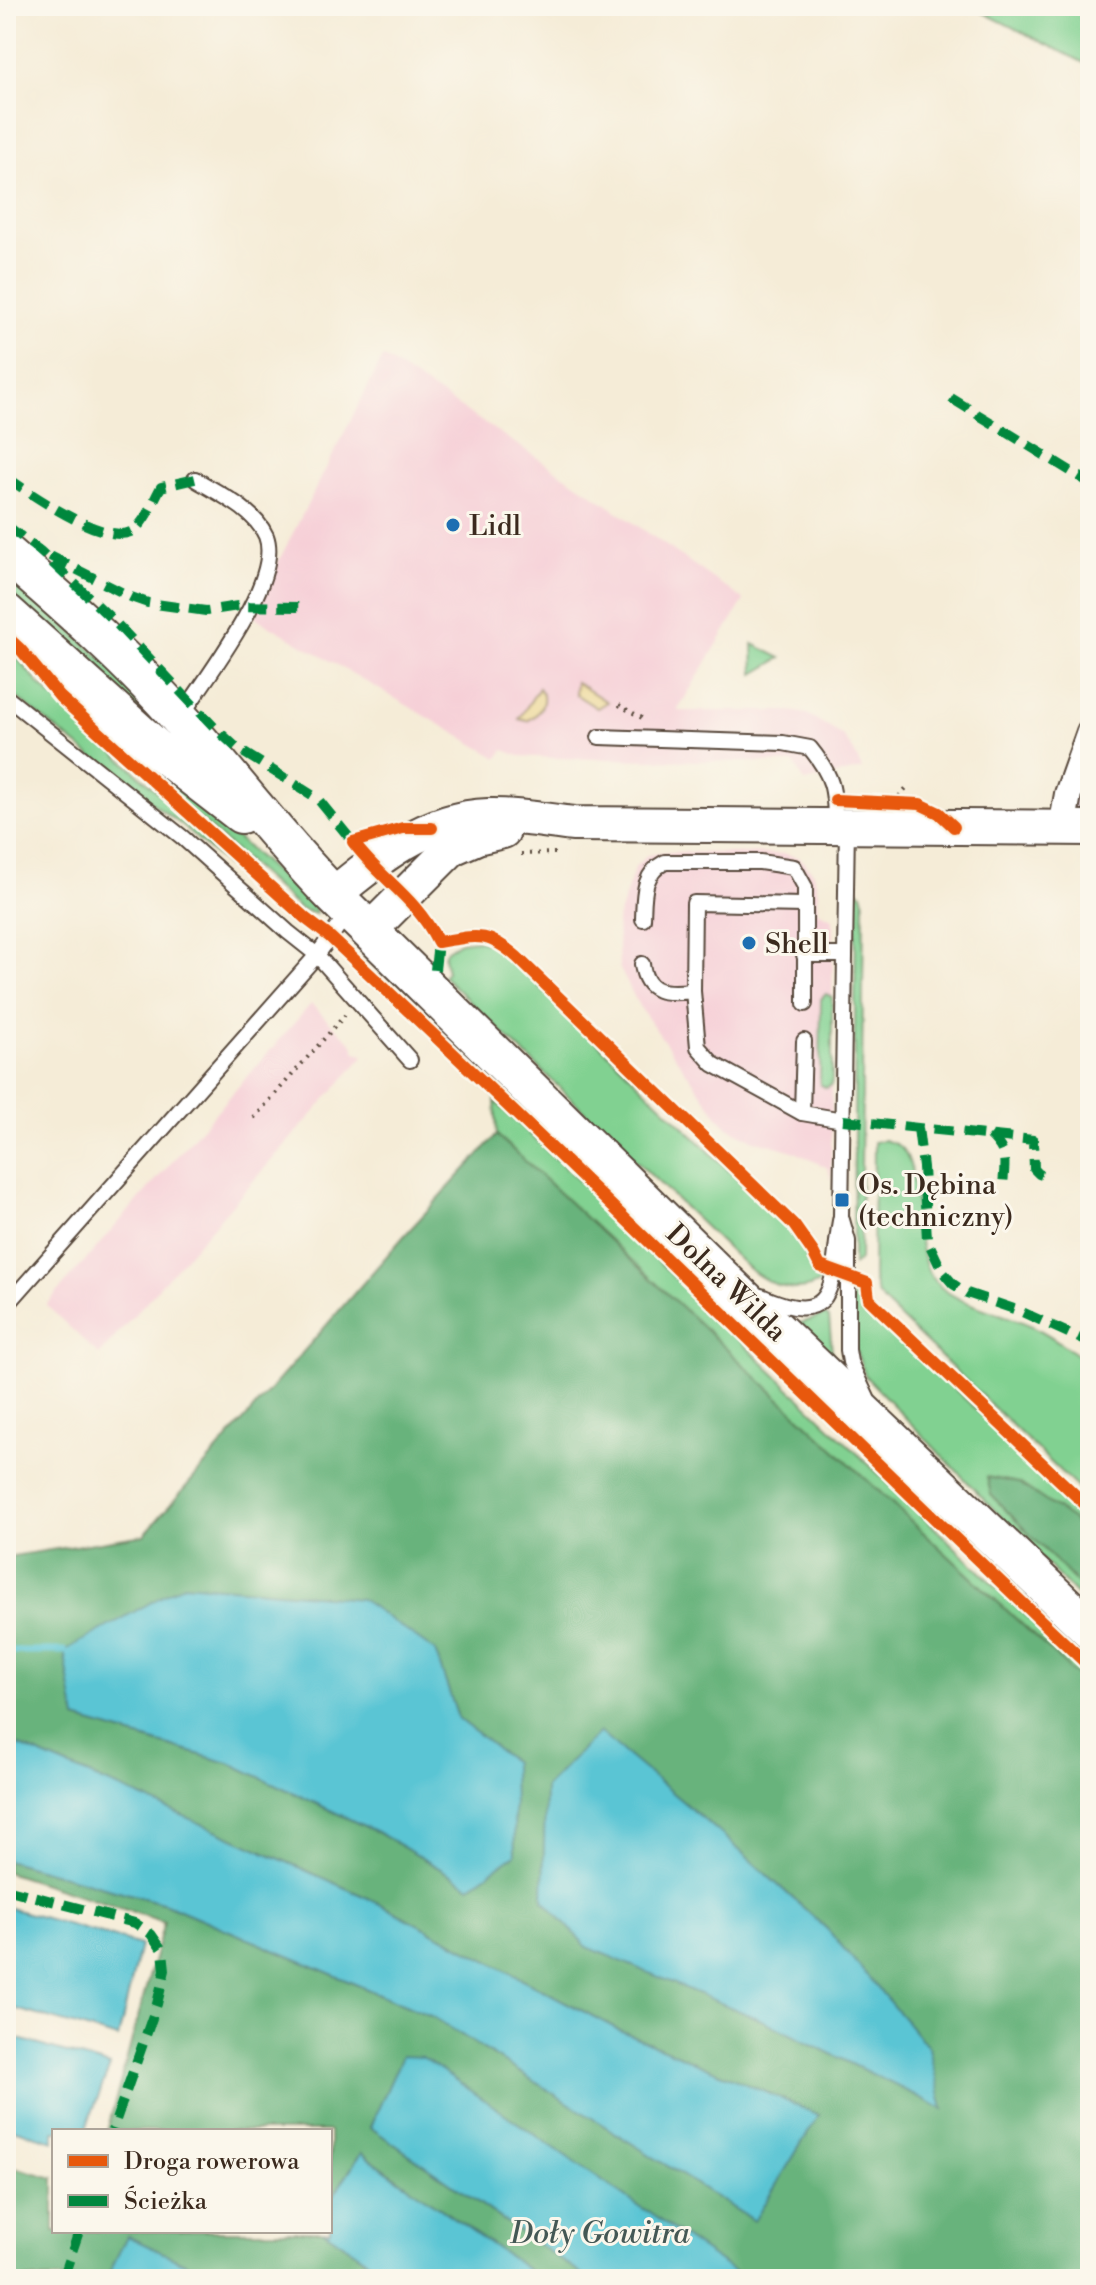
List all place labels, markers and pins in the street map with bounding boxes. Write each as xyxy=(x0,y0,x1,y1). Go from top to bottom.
place label: Lidl xyxy=(469,509,521,544)
marker: Lidl xyxy=(444,516,462,534)
place label: Shell xyxy=(765,927,828,962)
marker: Shell xyxy=(740,934,758,952)
place label: Os. Dębina (techniczny) xyxy=(858,1168,1013,1235)
marker: Os. Dębina (techniczny) xyxy=(833,1191,851,1209)

